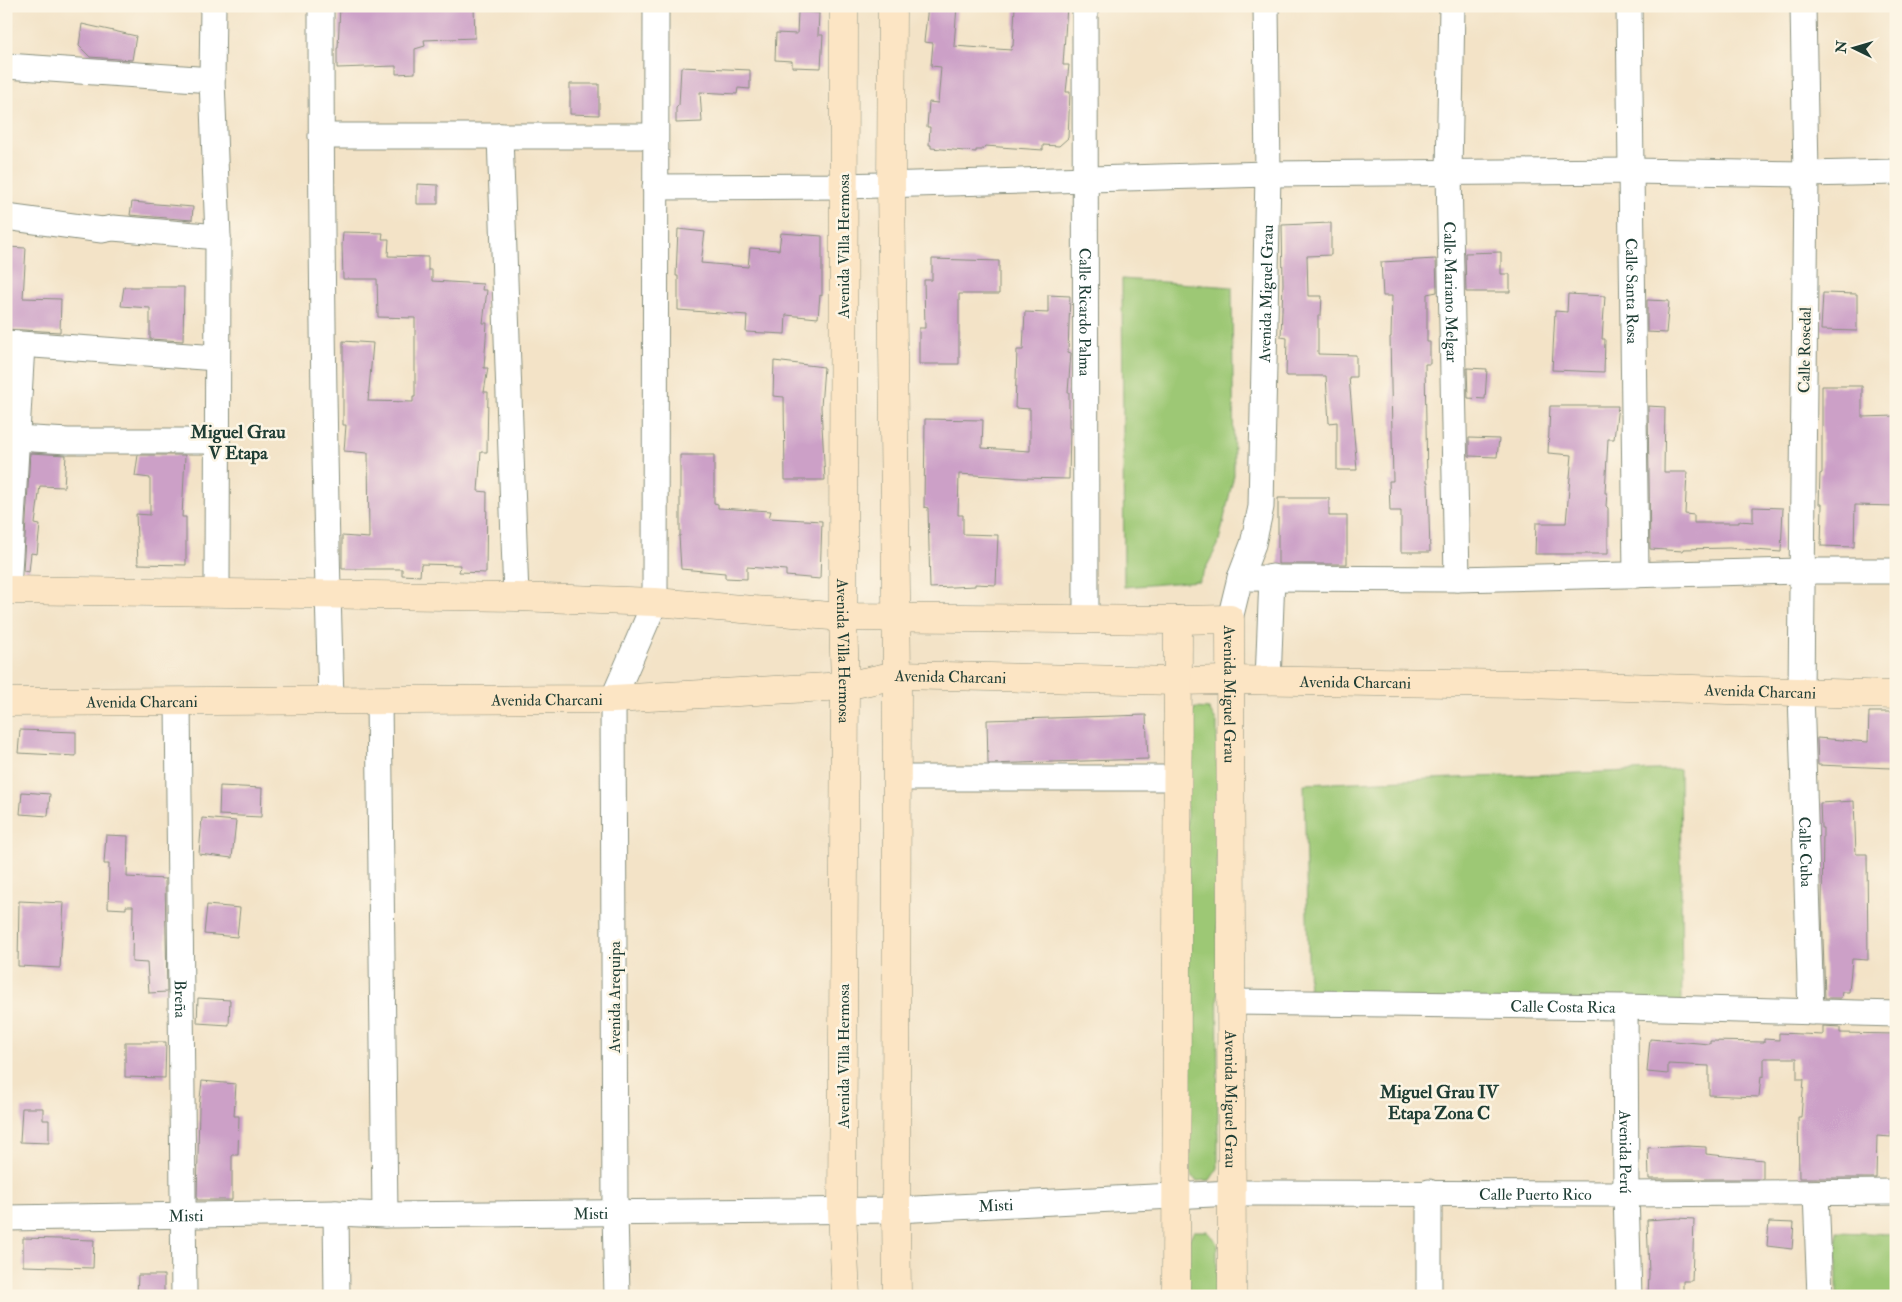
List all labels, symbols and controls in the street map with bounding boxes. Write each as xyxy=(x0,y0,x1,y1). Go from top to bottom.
north arrow xyxy=(1830,22,1880,72)
text: N xyxy=(1832,39,1851,55)
street label: Avenida Villa Hermosa xyxy=(834,173,854,319)
street label: Calle Mariano Melgar xyxy=(1439,221,1462,363)
street label: Avenida Miguel Grau xyxy=(1255,224,1278,364)
street label: Calle Santa Rosa xyxy=(1621,238,1642,345)
street label: Calle Ricardo Palma xyxy=(1074,248,1095,377)
street label: Calle Rosedal xyxy=(1794,307,1816,393)
district label: Miguel Grau V Etapa xyxy=(189,421,286,465)
street label: Avenida Villa Hermosa xyxy=(832,578,854,724)
street label: Avenida Miguel Grau xyxy=(1219,624,1239,763)
street label: Avenida Charcani xyxy=(893,666,1006,688)
street label: Avenida Charcani xyxy=(1298,672,1411,693)
street label: Avenida Charcani xyxy=(1703,680,1816,704)
street label: Avenida Charcani xyxy=(490,690,603,711)
street label: Avenida Charcani xyxy=(85,692,198,713)
street label: Calle Cuba xyxy=(1794,816,1816,888)
street label: Avenida Arequipa xyxy=(605,941,626,1054)
street label: Breña xyxy=(170,980,190,1018)
street label: Avenida Villa Hermosa xyxy=(834,983,854,1129)
street label: Calle Costa Rica xyxy=(1510,997,1616,1018)
street label: Avenida Miguel Grau xyxy=(1220,1029,1241,1168)
district label: Miguel Grau IV Etapa Zona C xyxy=(1379,1081,1500,1125)
street label: Avenida Perú xyxy=(1615,1109,1635,1194)
street label: Calle Puerto Rico xyxy=(1479,1185,1592,1205)
street label: Misti xyxy=(978,1195,1014,1217)
street label: Misti xyxy=(573,1204,608,1224)
street label: Misti xyxy=(169,1206,203,1227)

